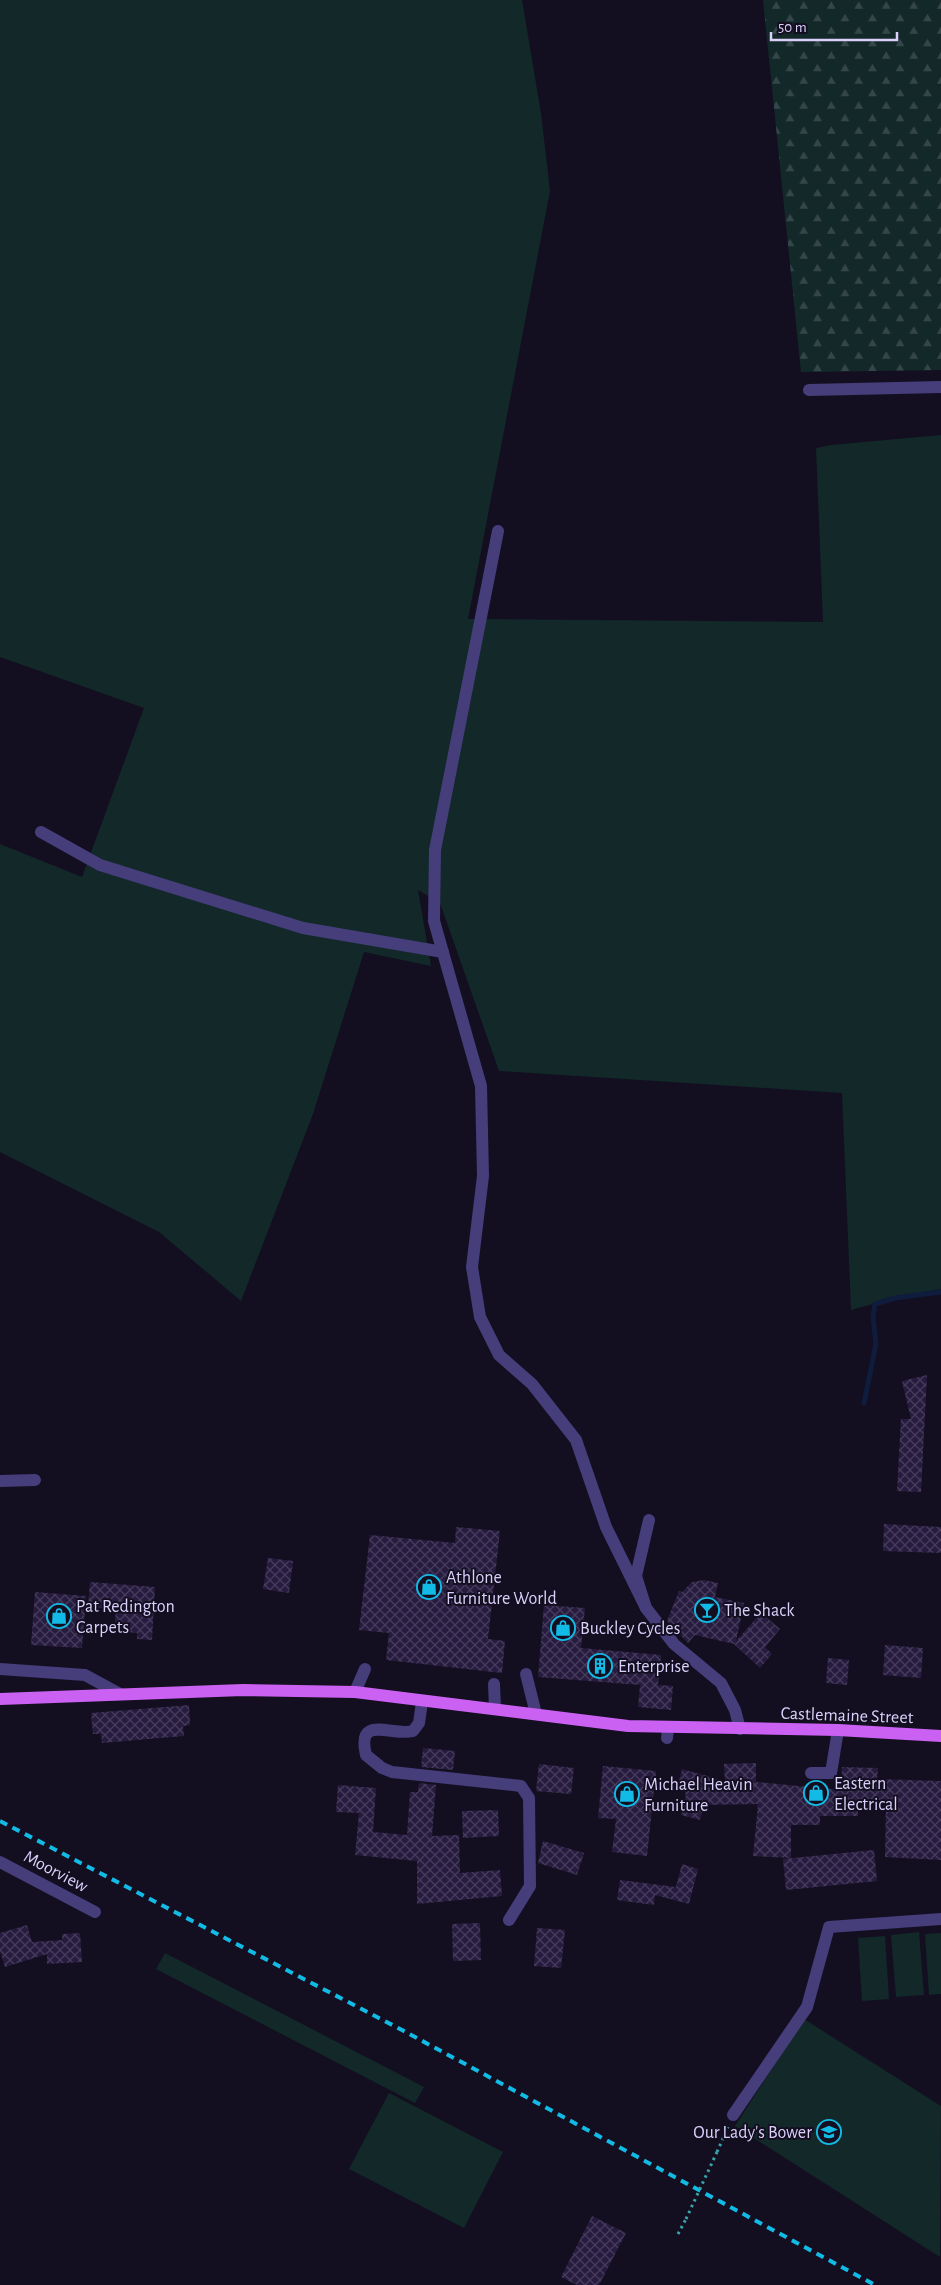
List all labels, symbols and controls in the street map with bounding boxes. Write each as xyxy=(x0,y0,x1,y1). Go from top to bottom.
scale bar xyxy=(771,10,897,42)
text: 50 m xyxy=(778,20,807,35)
place label: Athlone Furniture World xyxy=(446,1569,557,1608)
shop icon: Athlone Furniture World xyxy=(416,1574,442,1600)
bar icon: The Shack xyxy=(694,1597,720,1623)
place label: Pat Redington Carpets xyxy=(76,1598,175,1637)
place label: The Shack xyxy=(724,1602,795,1620)
shop icon: Pat Redington Carpets xyxy=(46,1603,72,1629)
shop icon: Buckley Cycles xyxy=(550,1615,576,1641)
place label: Buckley Cycles xyxy=(580,1620,680,1638)
building icon: Enterprise xyxy=(587,1653,613,1679)
place label: Enterprise xyxy=(618,1658,690,1676)
street label: Castlemaine Street xyxy=(780,1705,914,1727)
place label: Eastern Electrical xyxy=(834,1775,898,1814)
place label: Michael Heavin Furniture xyxy=(644,1776,752,1815)
shop icon: Eastern Electrical xyxy=(803,1780,829,1806)
shop icon: Michael Heavin Furniture xyxy=(614,1781,640,1807)
street label: Moorview xyxy=(20,1848,91,1896)
school or university icon: Our Lady's Bower xyxy=(816,2119,842,2145)
place label: Our Lady's Bower xyxy=(693,2124,812,2142)

